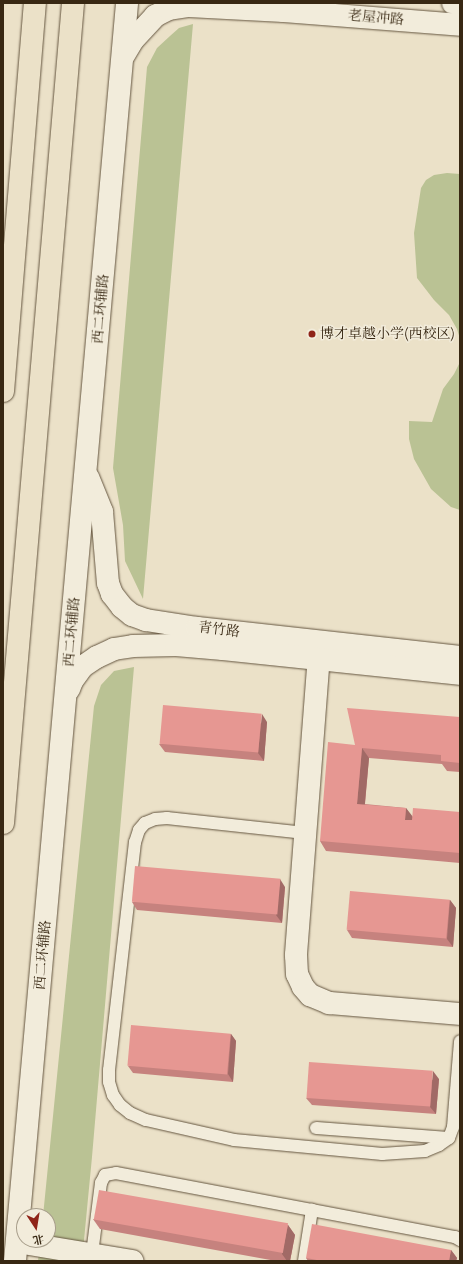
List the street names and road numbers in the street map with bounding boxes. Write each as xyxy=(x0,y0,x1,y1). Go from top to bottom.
street label: 老屋冲路 xyxy=(347,7,405,29)
street label: 西二环辅路 xyxy=(90,273,112,345)
street label: 西二环辅路 xyxy=(61,596,83,668)
street label: 青竹路 xyxy=(197,619,241,641)
street label: 西二环辅路 xyxy=(32,919,54,991)

